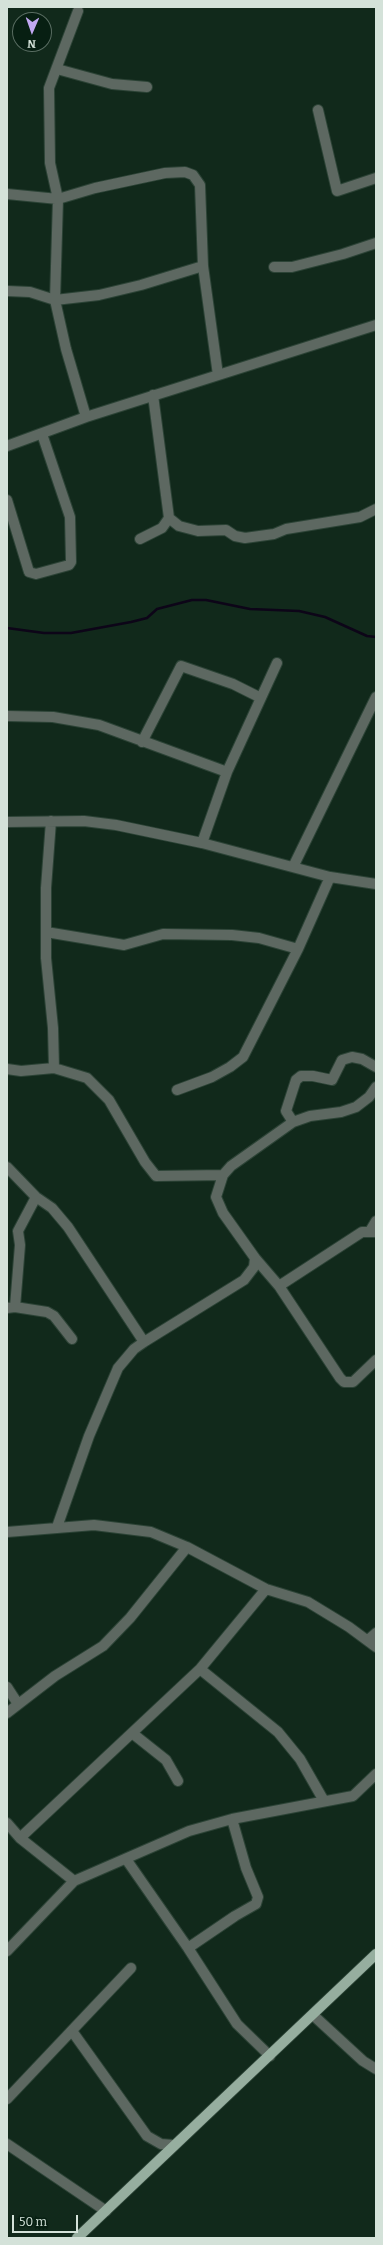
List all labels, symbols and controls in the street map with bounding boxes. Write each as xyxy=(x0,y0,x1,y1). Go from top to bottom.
north arrow xyxy=(12,12,52,52)
text: N xyxy=(27,37,36,50)
scale bar xyxy=(14,2207,80,2233)
text: 50 m xyxy=(19,2215,47,2229)

